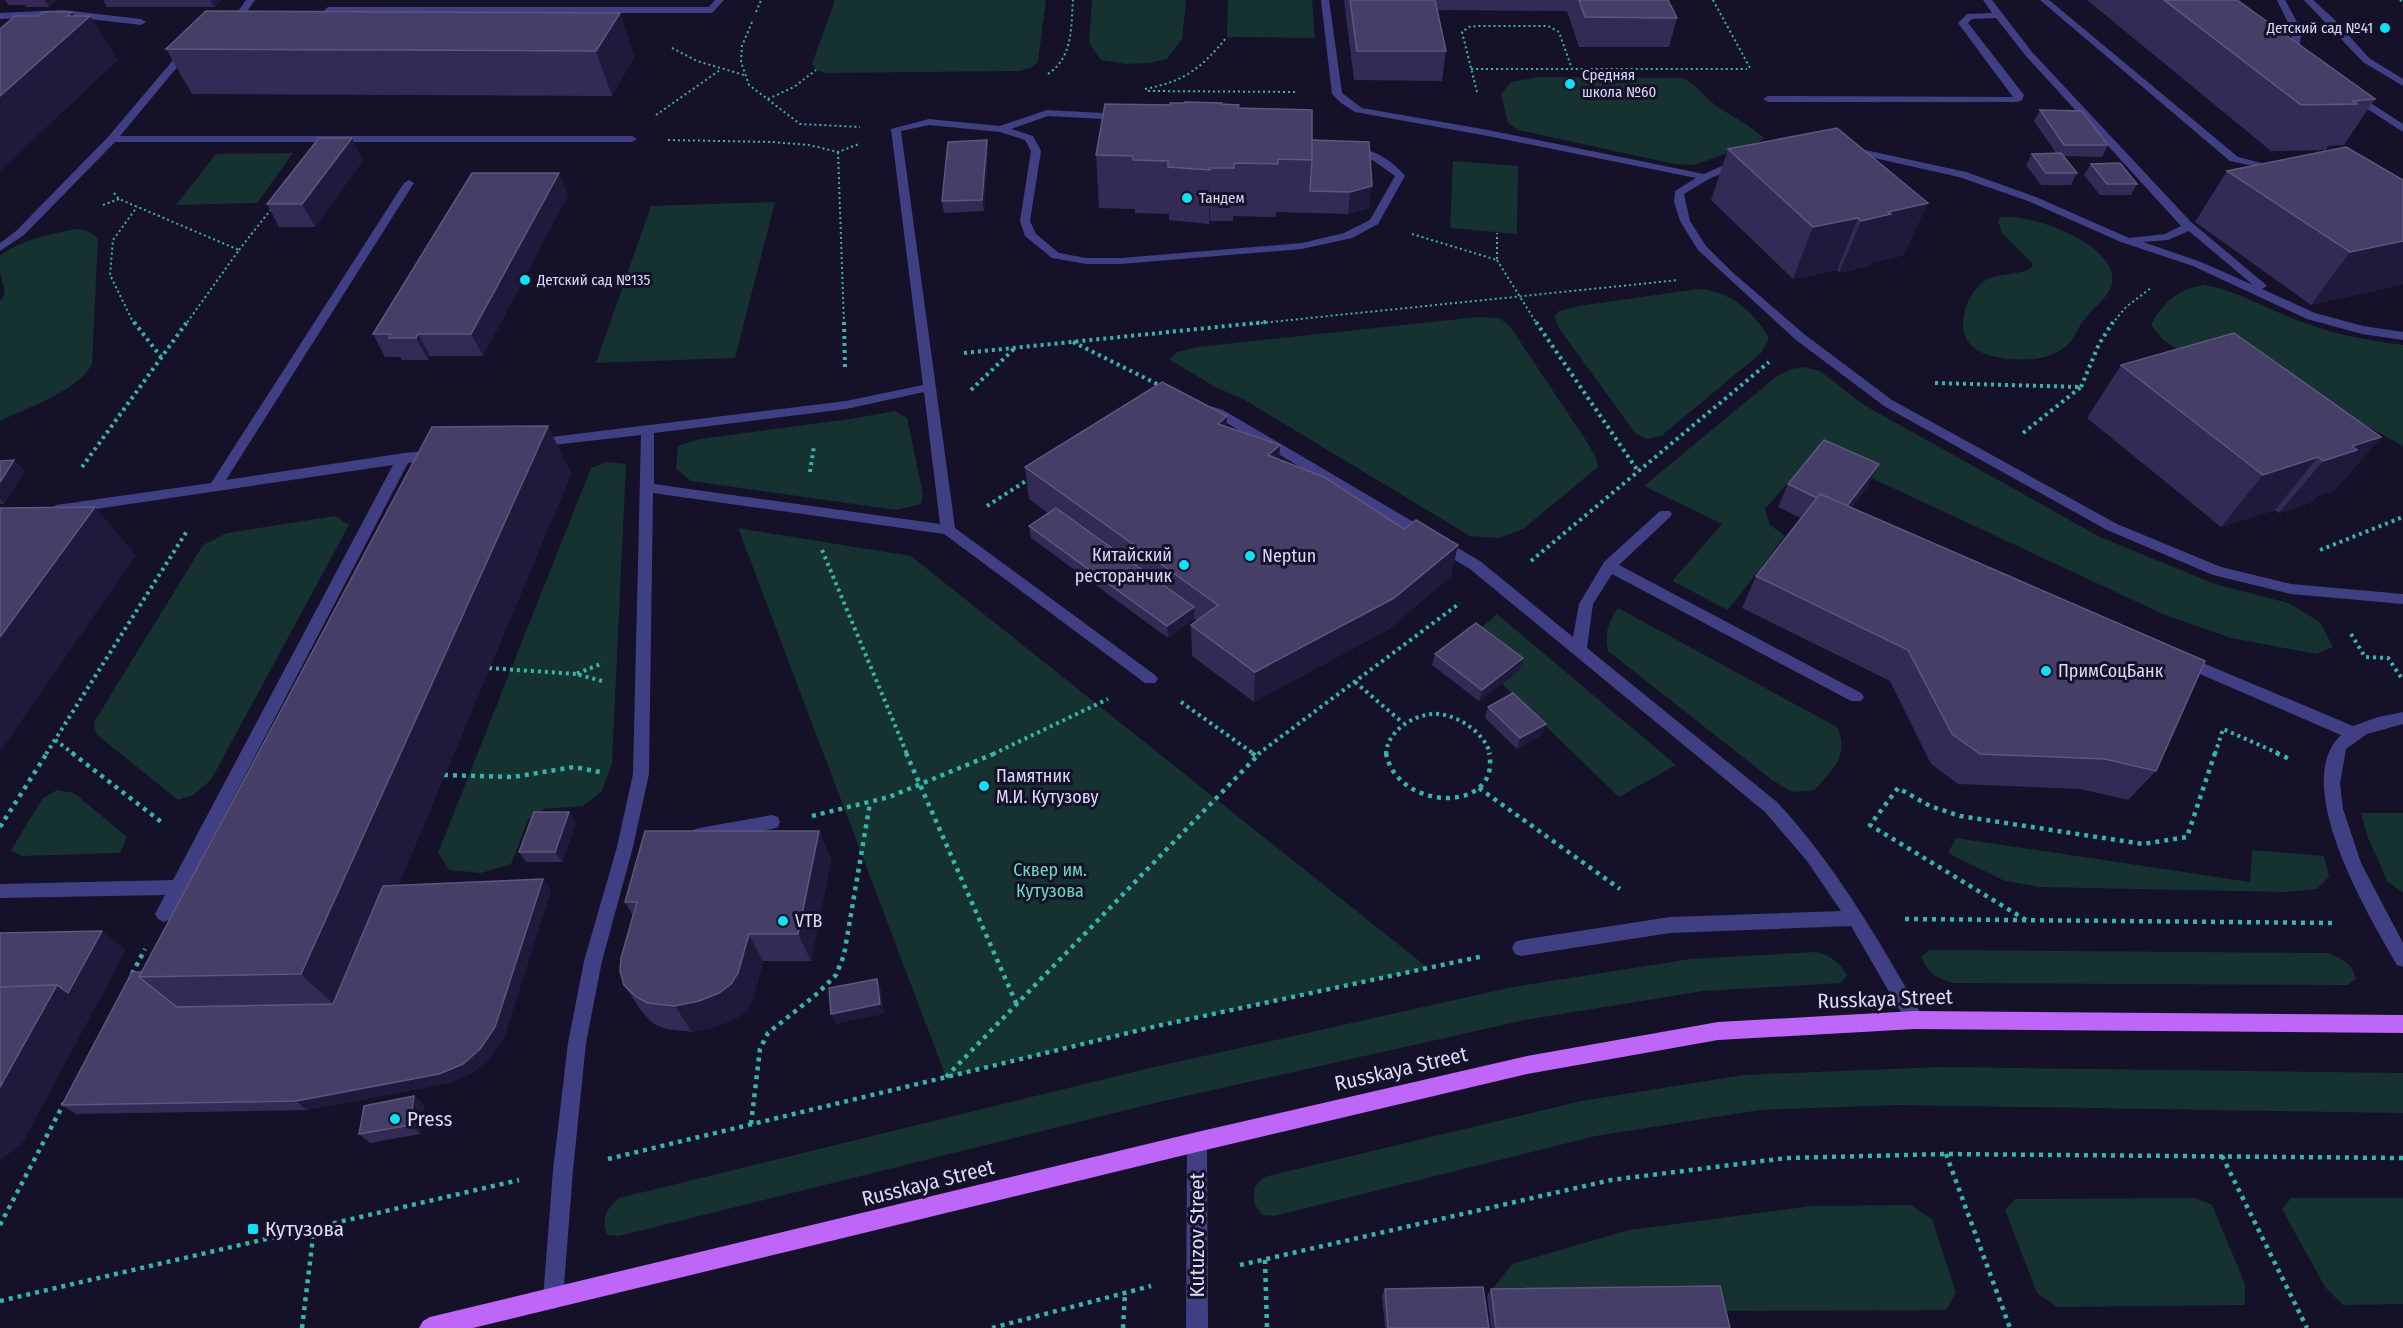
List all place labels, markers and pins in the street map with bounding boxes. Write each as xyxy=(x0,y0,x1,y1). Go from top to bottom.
place label: Детский сад №41 xyxy=(2266,19,2373,37)
marker: Детский сад №41 xyxy=(2378,21,2392,35)
place label: Средняя школа №60 xyxy=(1582,66,1656,101)
marker: Средняя школа №60 xyxy=(1563,77,1577,91)
place label: Тандем xyxy=(1199,189,1245,207)
marker: Тандем xyxy=(1180,191,1194,205)
place label: Детский сад №135 xyxy=(536,271,651,289)
marker: Детский сад №135 xyxy=(518,273,532,287)
place label: Китайский ресторанчик xyxy=(1075,544,1173,587)
place label: Neptun xyxy=(1262,545,1316,567)
marker: Neptun xyxy=(1243,549,1257,563)
marker: Китайский ресторанчик xyxy=(1177,558,1191,572)
place label: ПримСоцБанк xyxy=(2058,660,2164,682)
marker: ПримСоцБанк xyxy=(2039,664,2053,678)
place label: Памятник М.И. Кутузову xyxy=(996,765,1099,808)
marker: Памятник М.И. Кутузову xyxy=(977,779,991,793)
place label: VTB xyxy=(795,910,822,932)
marker: VTB xyxy=(776,914,790,928)
place label: Press xyxy=(407,1106,452,1132)
marker: Press xyxy=(388,1112,402,1126)
place label: Кутузова xyxy=(265,1216,344,1242)
marker: Кутузова xyxy=(246,1222,260,1236)

